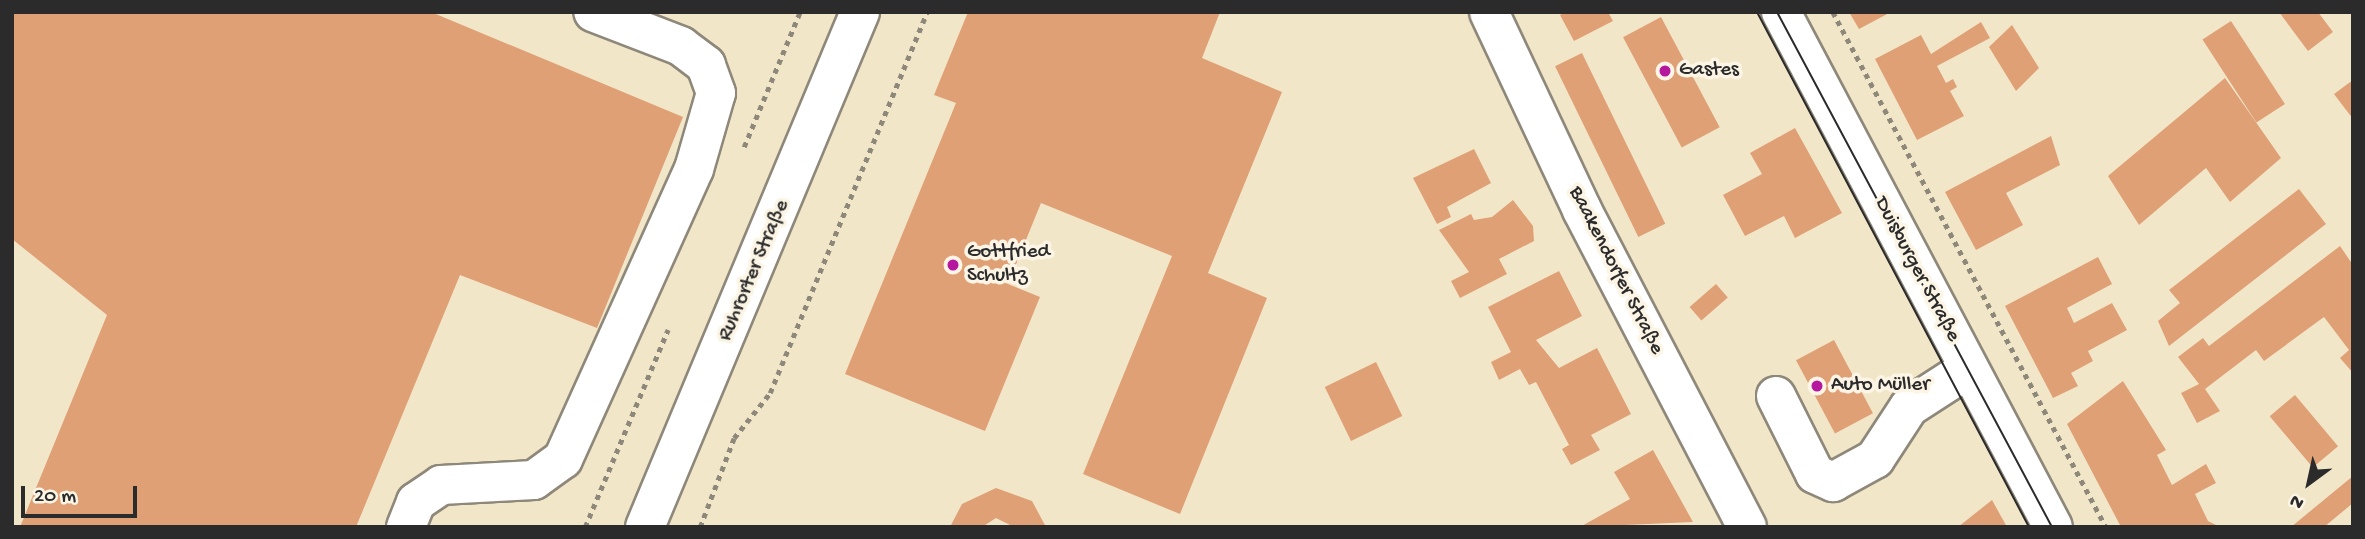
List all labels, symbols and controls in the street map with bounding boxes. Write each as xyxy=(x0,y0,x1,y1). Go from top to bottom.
place label: Gastes xyxy=(1679,58,1739,84)
marker: Gastes xyxy=(1657,63,1673,79)
street label: Baakendorfer Straße xyxy=(1562,183,1668,359)
street label: Duisburger Straße xyxy=(1867,193,1965,347)
street label: Ruhrorter Straße xyxy=(714,197,796,345)
place label: Gottfried Schultz xyxy=(967,240,1050,290)
marker: Gottfried Schultz xyxy=(945,257,961,273)
place label: Auto Müller xyxy=(1831,373,1930,399)
marker: Auto Müller xyxy=(1809,378,1825,394)
north arrow xyxy=(2274,448,2344,518)
scale bar xyxy=(24,472,140,516)
text: 20 m xyxy=(34,485,76,510)
text: N xyxy=(2286,488,2309,514)

